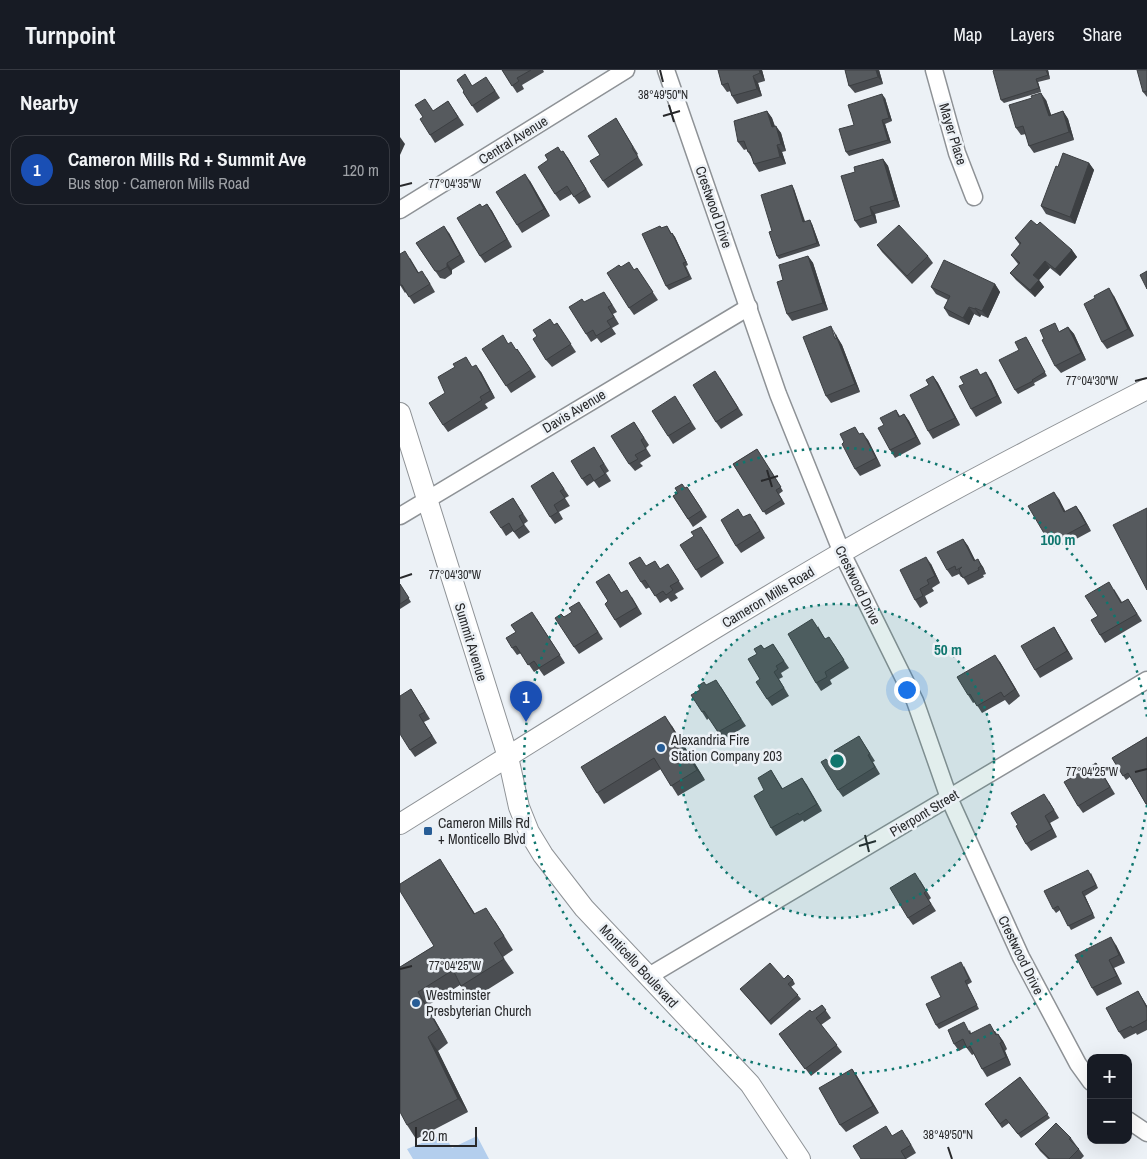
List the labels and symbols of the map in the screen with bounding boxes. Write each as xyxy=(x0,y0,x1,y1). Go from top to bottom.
text: 38°49'50"N xyxy=(638,87,688,103)
street label: Mayer Place xyxy=(935,101,971,167)
street label: Central Avenue xyxy=(475,112,551,168)
street label: Crestwood Drive xyxy=(692,164,736,250)
text: 77°04'35"W xyxy=(429,176,482,192)
text: 77°04'30"W xyxy=(1066,373,1119,389)
street label: Davis Avenue xyxy=(539,385,609,437)
text: 100 m xyxy=(1041,529,1075,550)
street label: Crestwood Drive xyxy=(831,543,885,627)
street label: Cameron Mills Road xyxy=(719,562,817,632)
text: 77°04'30"W xyxy=(429,567,482,583)
street label: Summit Avenue xyxy=(451,601,491,683)
text: 50 m xyxy=(934,639,962,660)
your location xyxy=(894,677,920,703)
pin: 1 xyxy=(510,681,542,722)
place label: Alexandria Fire Station Company 203 xyxy=(670,731,782,765)
marker: Alexandria Fire Station Company 203 xyxy=(655,742,667,754)
centre of rings xyxy=(828,752,846,770)
text: 77°04'25"W xyxy=(1066,764,1119,780)
street label: Pierpont Street xyxy=(886,785,962,841)
place label: Cameron Mills Rd + Monticello Blvd xyxy=(438,814,530,848)
marker: Cameron Mills Rd + Monticello Blvd xyxy=(422,825,434,837)
street label: Crestwood Drive xyxy=(994,913,1048,997)
street label: Monticello Boulevard xyxy=(596,921,682,1011)
text: 77°04'25"W xyxy=(429,958,482,974)
place label: Westminster Presbyterian Church xyxy=(426,986,531,1020)
marker: Westminster Presbyterian Church xyxy=(410,997,422,1009)
scale bar xyxy=(415,1124,478,1147)
text: 38°49'50"N xyxy=(923,1127,973,1143)

